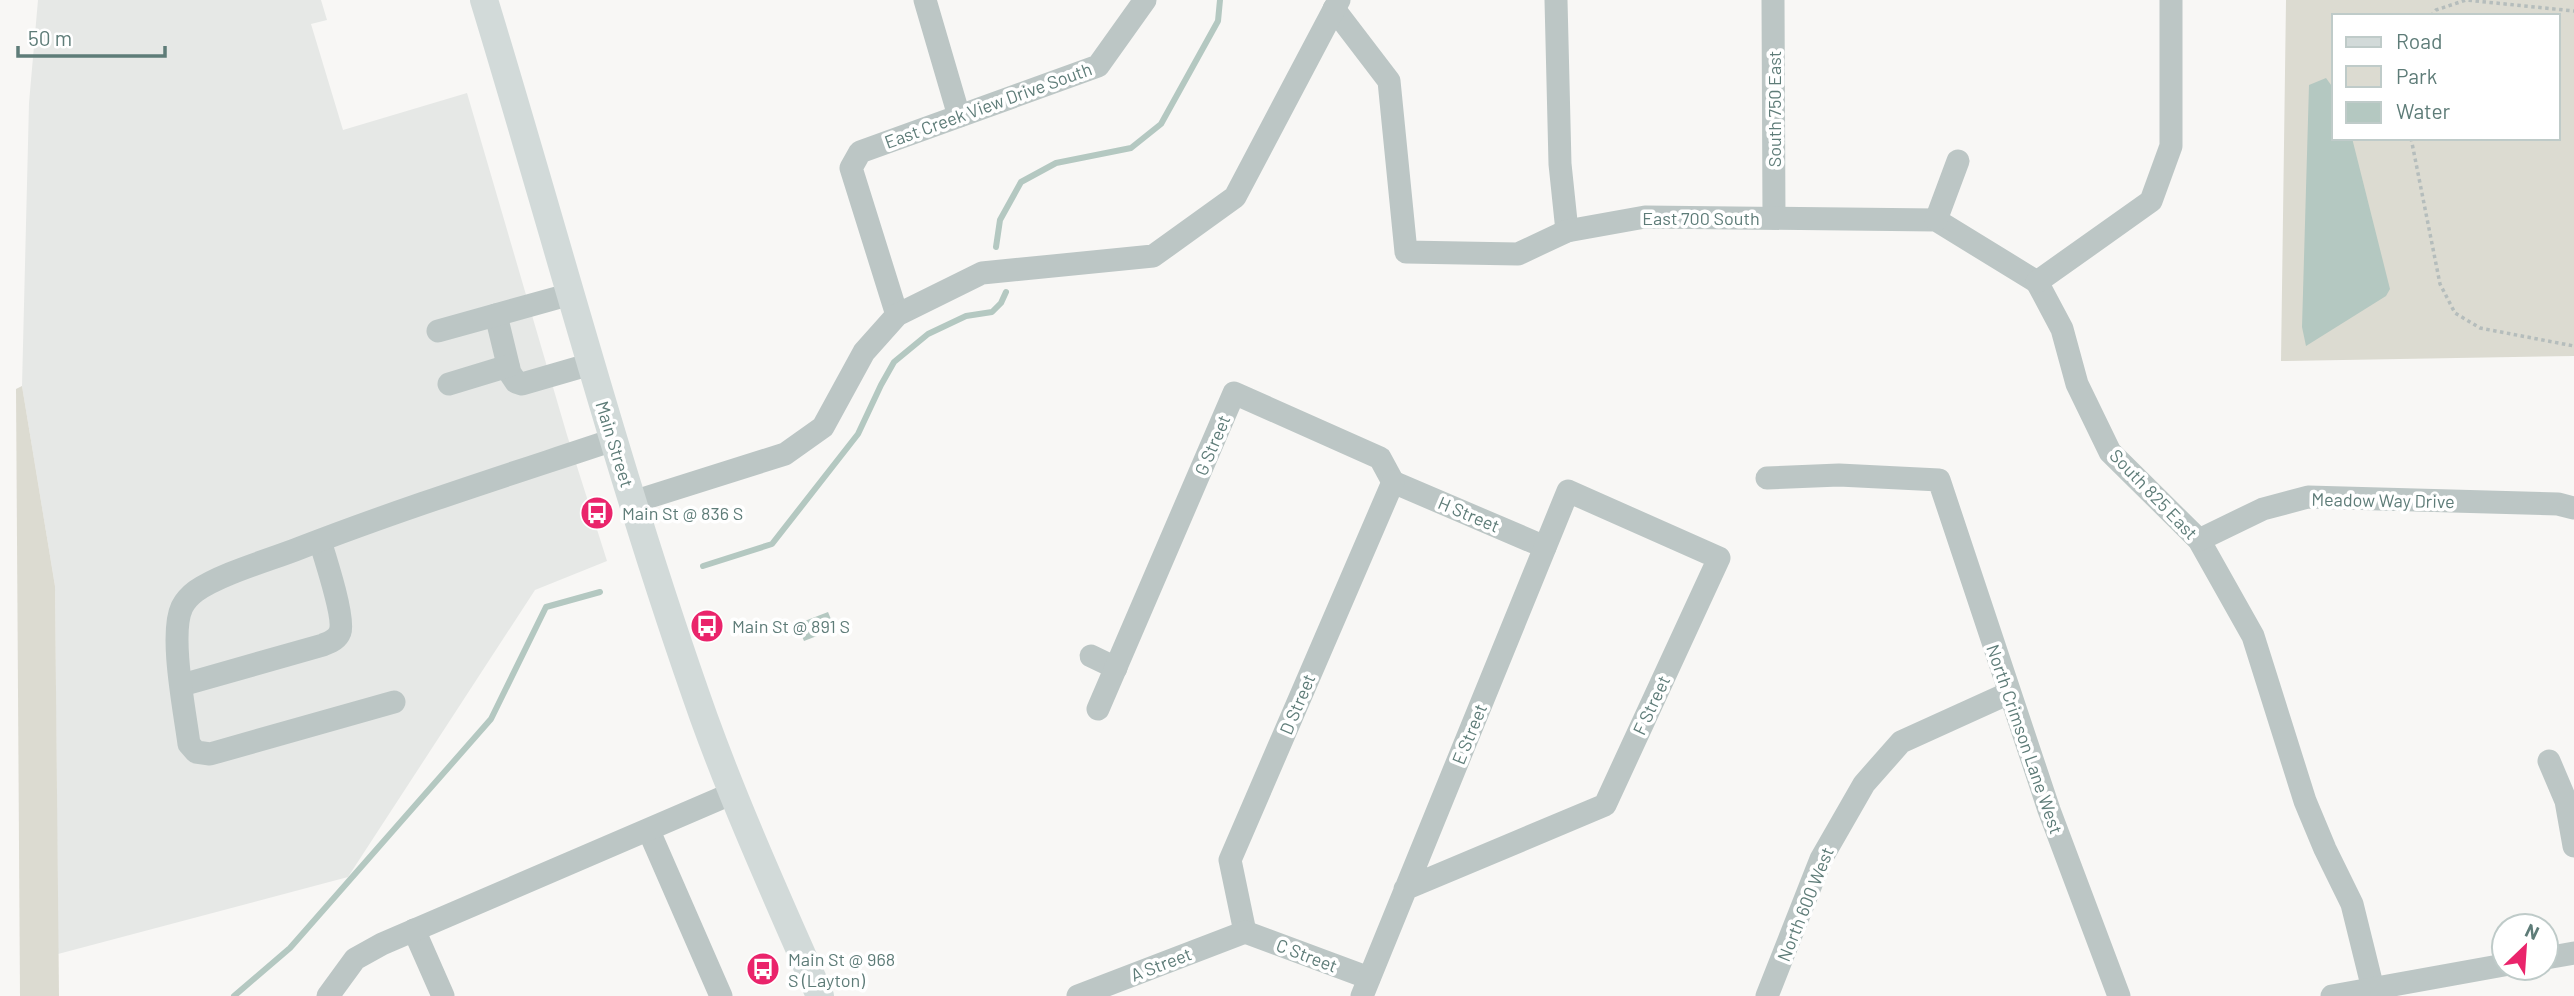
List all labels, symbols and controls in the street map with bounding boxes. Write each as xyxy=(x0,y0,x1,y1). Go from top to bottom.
scale bar xyxy=(18,14,164,58)
legend xyxy=(2332,14,2560,140)
text: 50 m xyxy=(28,25,72,50)
text: Road xyxy=(2396,28,2442,53)
street label: South 750 East xyxy=(1763,51,1785,167)
street label: East Creek View Drive South xyxy=(881,57,1095,153)
text: Park xyxy=(2396,63,2437,88)
text: Water xyxy=(2396,98,2451,123)
street label: East 700 South xyxy=(1642,207,1760,229)
street label: Main Street xyxy=(591,398,639,490)
street label: G Street xyxy=(1189,411,1235,479)
street label: South 825 East xyxy=(2105,444,2203,544)
street label: Meadow Way Drive xyxy=(2311,488,2455,512)
street label: H Street xyxy=(1435,491,1503,537)
bus stop icon: Main St @ 836 S xyxy=(578,494,616,532)
place label: Main St @ 836 S xyxy=(622,502,743,524)
bus stop icon: Main St @ 891 S xyxy=(688,607,726,645)
place label: Main St @ 891 S xyxy=(732,615,850,637)
street label: North Crimson Lane West xyxy=(1982,641,2068,837)
street label: D Street xyxy=(1274,670,1320,738)
street label: F Street xyxy=(1628,672,1674,738)
street label: E Street xyxy=(1447,700,1491,768)
street label: North 600 West xyxy=(1772,844,1838,964)
north arrow xyxy=(2490,912,2560,982)
text: N xyxy=(2522,918,2543,944)
street label: C Street xyxy=(1273,933,1341,977)
street label: A Street xyxy=(1127,942,1195,986)
place label: Main St @ 968 S (Layton) xyxy=(788,948,895,991)
bus stop icon: Main St @ 968 S (Layton) xyxy=(744,950,782,988)

